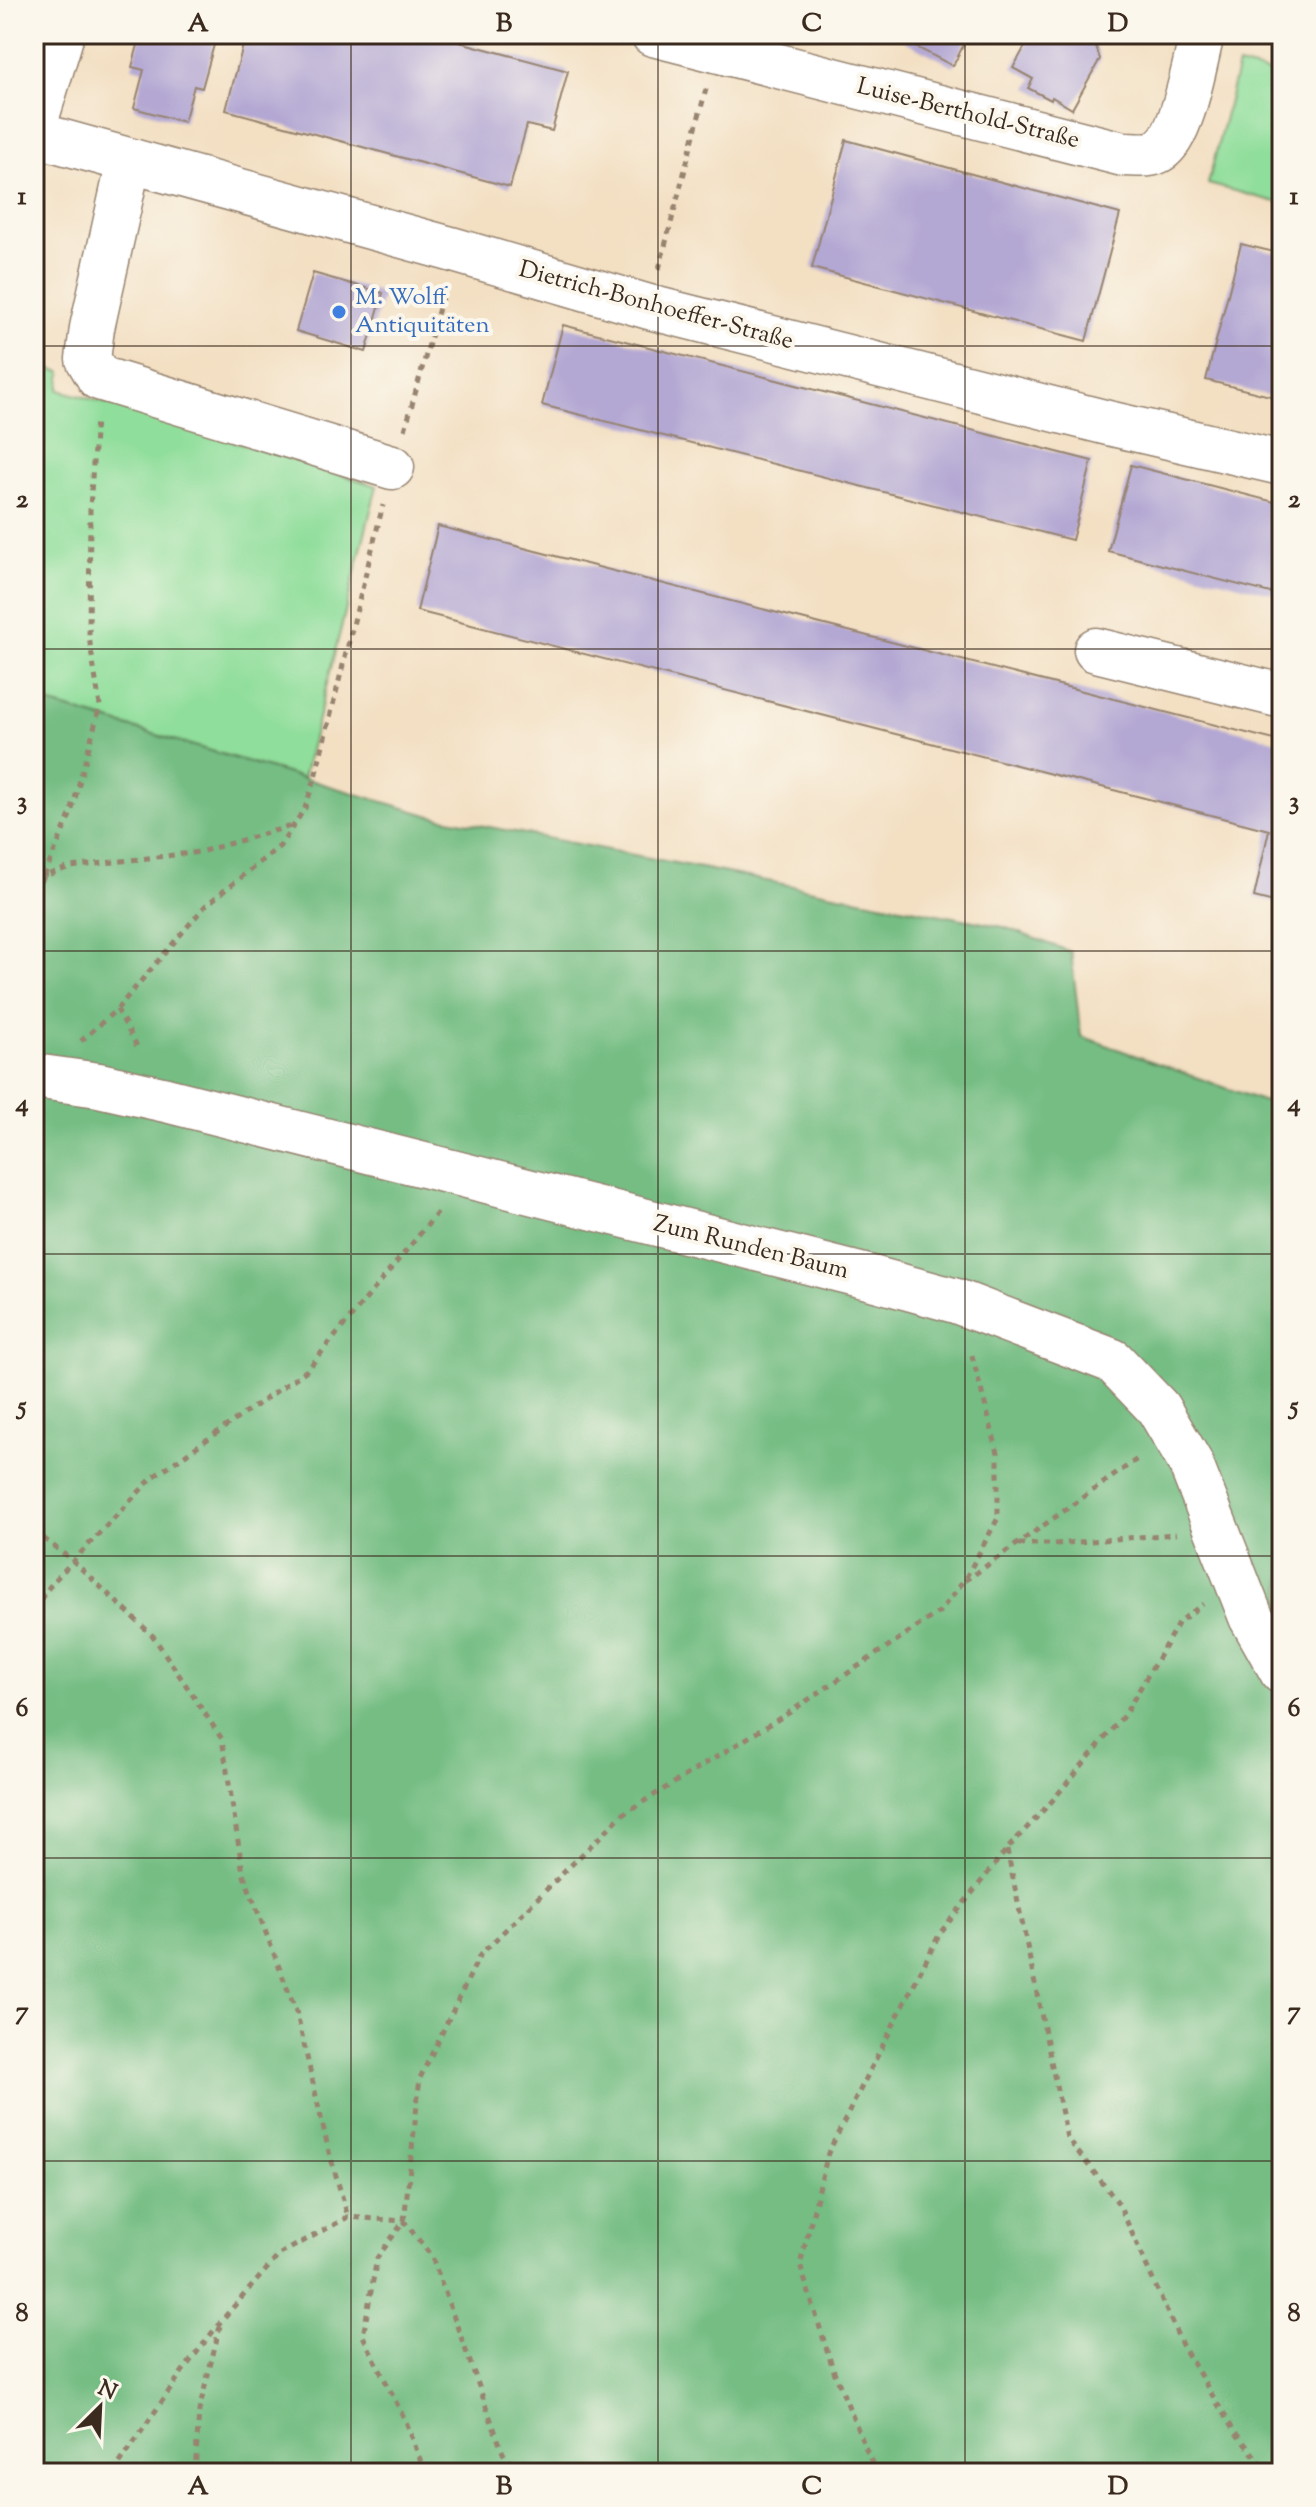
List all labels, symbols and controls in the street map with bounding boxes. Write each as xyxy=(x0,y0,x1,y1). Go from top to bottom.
text: A xyxy=(187,6,209,43)
text: B xyxy=(496,6,513,43)
text: C xyxy=(802,6,822,43)
text: D xyxy=(1108,6,1128,43)
street label: Luise-Berthold-Straße xyxy=(853,70,1083,158)
text: 1 xyxy=(18,179,27,216)
text: 1 xyxy=(1290,179,1299,216)
street label: Dietrich-Bonhoeffer-Straße xyxy=(515,253,797,359)
place label: M. Wolff Antiquitäten xyxy=(355,281,490,343)
marker: M. Wolff Antiquitäten xyxy=(330,303,348,321)
text: 2 xyxy=(16,482,29,519)
text: 2 xyxy=(1288,482,1301,519)
text: 3 xyxy=(17,784,27,821)
text: 3 xyxy=(1289,784,1299,821)
text: 4 xyxy=(14,1086,29,1123)
text: 4 xyxy=(1286,1086,1301,1123)
street label: Zum Runden Baum xyxy=(650,1207,852,1289)
text: 5 xyxy=(16,1389,27,1426)
text: 5 xyxy=(1288,1389,1299,1426)
text: 6 xyxy=(16,1691,29,1728)
text: 6 xyxy=(1288,1691,1301,1728)
text: 7 xyxy=(15,1994,29,2031)
text: 7 xyxy=(1287,1994,1301,2031)
text: 8 xyxy=(15,2296,29,2333)
text: 8 xyxy=(1287,2296,1301,2333)
north arrow xyxy=(60,2367,140,2447)
text: N xyxy=(92,2373,122,2410)
text: A xyxy=(187,2469,209,2506)
text: B xyxy=(496,2469,513,2506)
text: C xyxy=(802,2469,822,2506)
text: D xyxy=(1108,2469,1128,2506)

